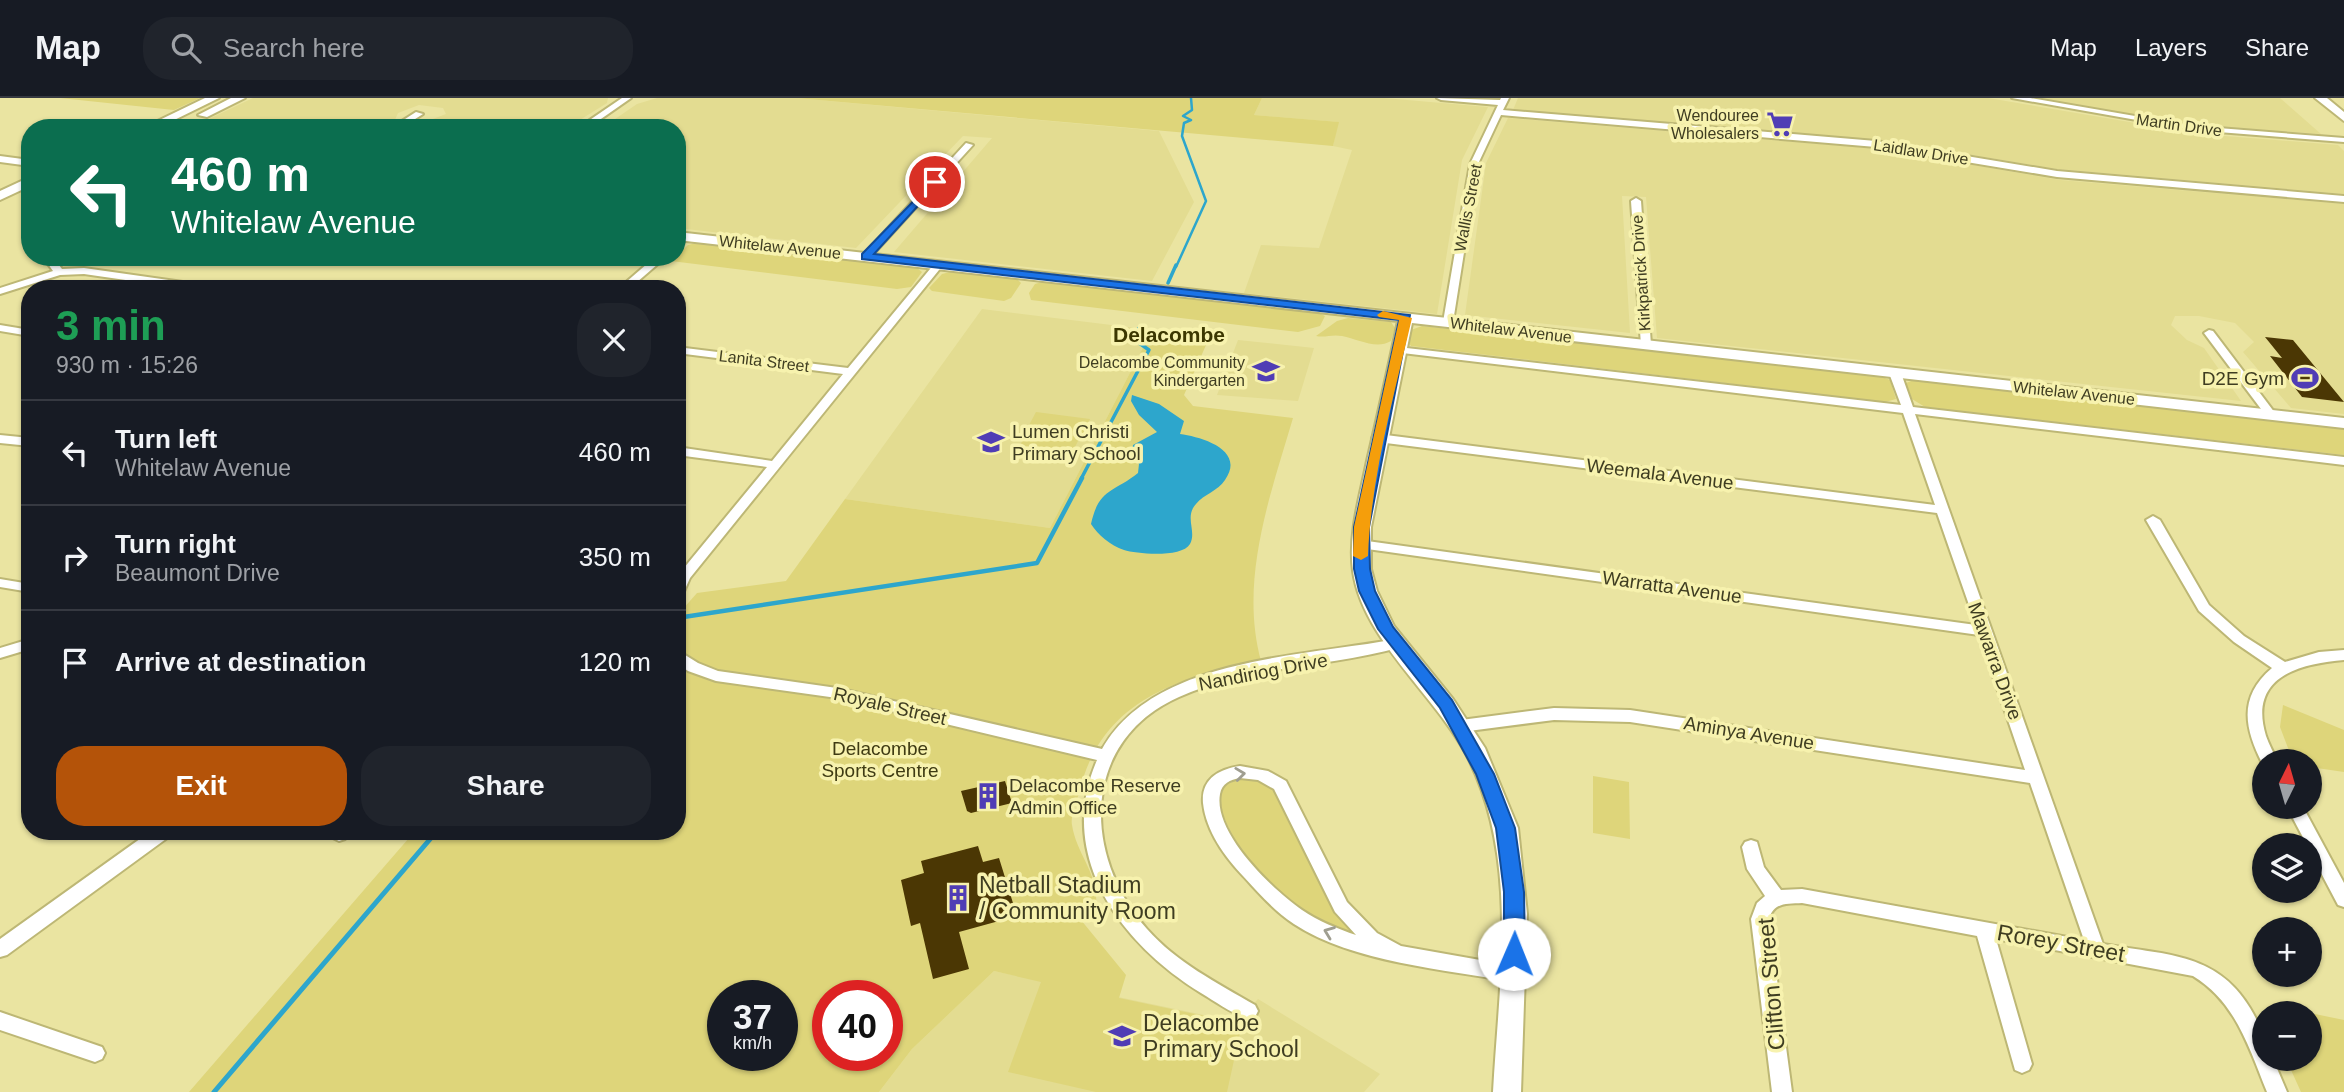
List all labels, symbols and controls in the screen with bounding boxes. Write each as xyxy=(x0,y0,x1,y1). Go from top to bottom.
search box xyxy=(143,17,633,80)
text: Map xyxy=(35,29,101,66)
icon: search xyxy=(167,29,205,67)
text: Search here xyxy=(223,33,365,63)
text: Map xyxy=(2050,34,2097,61)
text: Layers xyxy=(2135,34,2207,61)
text: Share xyxy=(2245,34,2309,61)
place label: Wendouree Wholesalers xyxy=(1671,107,1759,142)
supermarket icon: Wendouree Wholesalers xyxy=(1765,109,1795,139)
street label: Martin Drive xyxy=(2135,111,2223,139)
street label: Laidlaw Drive xyxy=(1872,136,1970,168)
icon: left xyxy=(56,147,147,238)
text: 460 m xyxy=(171,147,310,201)
pin xyxy=(905,152,965,212)
street label: Wallis Street xyxy=(1451,162,1485,253)
icon: arrive xyxy=(916,163,954,201)
text: Whitelaw Avenue xyxy=(171,204,416,240)
street label: Kirkpatrick Drive xyxy=(1628,214,1654,332)
street label: Whitelaw Avenue xyxy=(718,232,842,262)
text: 3 min xyxy=(56,302,166,349)
button: close xyxy=(577,303,651,377)
street label: Whitelaw Avenue xyxy=(1449,314,1573,346)
district label: Delacombe xyxy=(1113,323,1225,346)
street label: Lanita Street xyxy=(718,347,811,375)
text: 930 m · 15:26 xyxy=(56,352,198,378)
place label: Delacombe Community Kindergarten xyxy=(1079,354,1245,389)
school or university icon: Delacombe Community Kindergarten xyxy=(1251,356,1281,386)
sports icon: D2E Gym xyxy=(2290,363,2320,393)
place label: D2E Gym xyxy=(2202,368,2284,389)
street label: Whitelaw Avenue xyxy=(2012,378,2136,408)
place label: Lumen Christi Primary School xyxy=(1012,421,1141,464)
text: Turn left xyxy=(115,424,217,454)
school or university icon: Lumen Christi Primary School xyxy=(976,427,1006,457)
icon: left xyxy=(56,434,94,472)
text: 460 m xyxy=(579,437,651,467)
text: Whitelaw Avenue xyxy=(115,455,291,481)
street label: Weemala Avenue xyxy=(1585,455,1735,493)
text: Turn right xyxy=(115,529,236,559)
icon: right xyxy=(56,539,94,577)
text: 350 m xyxy=(579,542,651,572)
text: Beaumont Drive xyxy=(115,560,280,586)
street label: Warratta Avenue xyxy=(1601,567,1743,607)
street label: Mawarra Drive xyxy=(1964,599,2026,723)
icon: arrive xyxy=(56,644,94,682)
text: Arrive at destination xyxy=(115,647,366,677)
text: 120 m xyxy=(579,647,651,677)
street label: Nandiriog Drive xyxy=(1197,649,1329,695)
street label: Royale Street xyxy=(832,683,949,729)
street label: Aminya Avenue xyxy=(1682,712,1816,754)
park label: Delacombe Sports Centre xyxy=(821,738,939,781)
button: Exit xyxy=(56,746,347,826)
button: Share xyxy=(361,746,651,826)
north arrow xyxy=(2252,749,2322,819)
map controls xyxy=(2252,749,2322,1071)
one-way arrow xyxy=(1234,766,1246,781)
place label: Delacombe Reserve Admin Office xyxy=(1009,775,1181,818)
building icon: Delacombe Reserve Admin Office xyxy=(973,781,1003,811)
button: layers xyxy=(2252,833,2322,903)
place label: Netball Stadium / Community Room xyxy=(979,872,1176,924)
building icon: Netball Stadium / Community Room xyxy=(943,883,973,913)
street label: Clifton Street xyxy=(1752,916,1790,1051)
position arrow xyxy=(1477,917,1551,991)
button: + xyxy=(2252,917,2322,987)
street label: Rorey Street xyxy=(1995,919,2127,967)
one-way arrow xyxy=(1324,926,1336,940)
speed limit sign: 40 xyxy=(812,980,903,1071)
text: 37 xyxy=(733,997,772,1036)
button: − xyxy=(2252,1001,2322,1071)
place label: Delacombe Primary School xyxy=(1143,1010,1299,1062)
school or university icon: Delacombe Primary School xyxy=(1107,1021,1137,1051)
text: km/h xyxy=(733,1033,772,1053)

